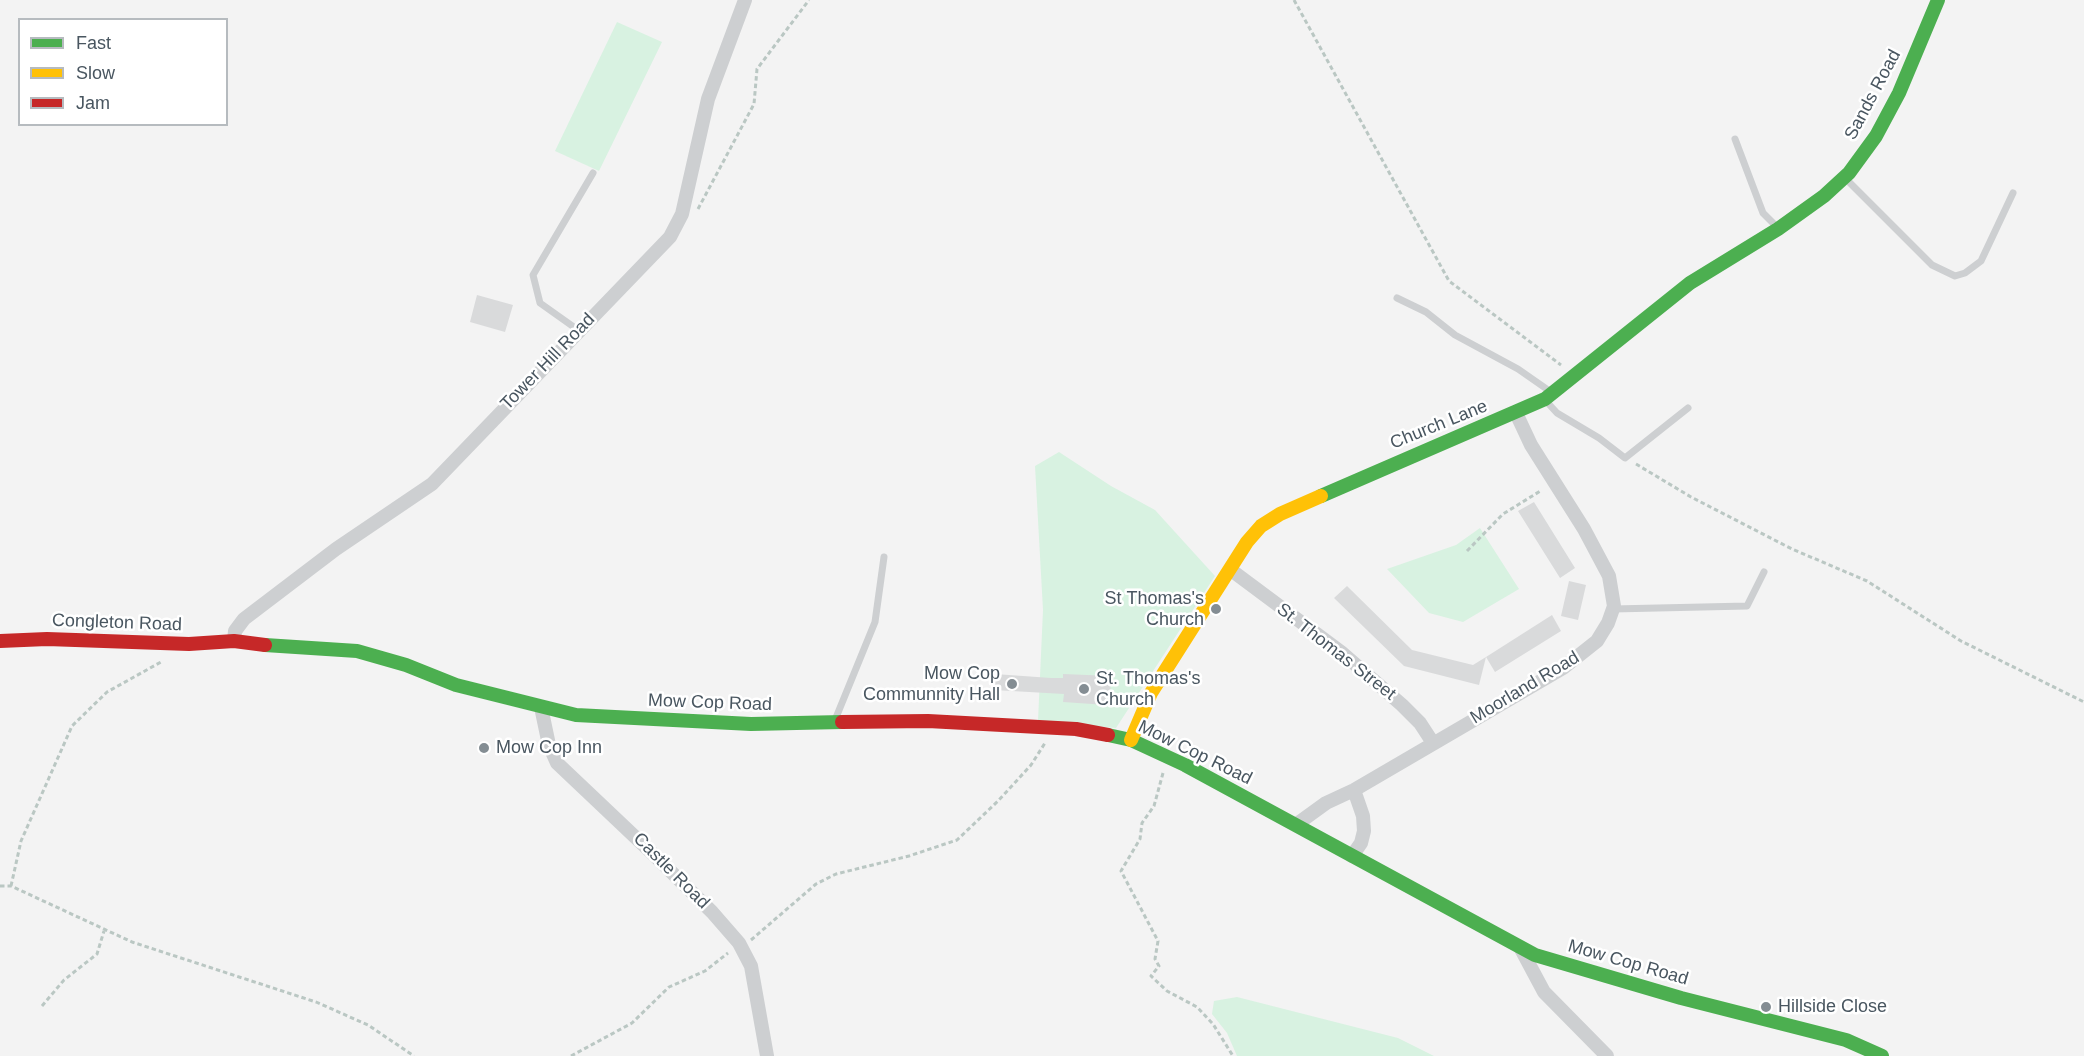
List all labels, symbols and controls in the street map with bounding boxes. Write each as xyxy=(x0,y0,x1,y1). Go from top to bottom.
legend xyxy=(18,18,228,126)
text: Fast xyxy=(76,33,111,53)
street label: Sands Road xyxy=(1840,46,1906,144)
text: Slow xyxy=(76,63,115,83)
text: Jam xyxy=(76,93,110,113)
street label: Tower Hill Road xyxy=(496,309,600,415)
street label: Church Lane xyxy=(1387,396,1491,454)
place label: St Thomas's Church xyxy=(1105,588,1204,630)
street label: St. Thomas Street xyxy=(1272,599,1400,705)
marker: St Thomas's Church xyxy=(1209,602,1223,616)
street label: Congleton Road xyxy=(52,610,182,636)
street label: Moorland Road xyxy=(1467,647,1583,729)
place label: Mow Cop Communnity Hall xyxy=(863,663,1000,706)
place label: St. Thomas's Church xyxy=(1096,668,1200,710)
marker: Mow Cop Communnity Hall xyxy=(1005,677,1019,691)
marker: St. Thomas's Church xyxy=(1077,682,1091,696)
street label: Mow Cop Road xyxy=(648,690,772,716)
street label: Mow Cop Road xyxy=(1135,716,1255,790)
place label: Mow Cop Inn xyxy=(496,737,602,759)
marker: Mow Cop Inn xyxy=(477,741,491,755)
street label: Castle Road xyxy=(628,828,714,914)
street label: Mow Cop Road xyxy=(1565,936,1691,990)
place label: Hillside Close xyxy=(1778,996,1887,1018)
marker: Hillside Close xyxy=(1759,1000,1773,1014)

